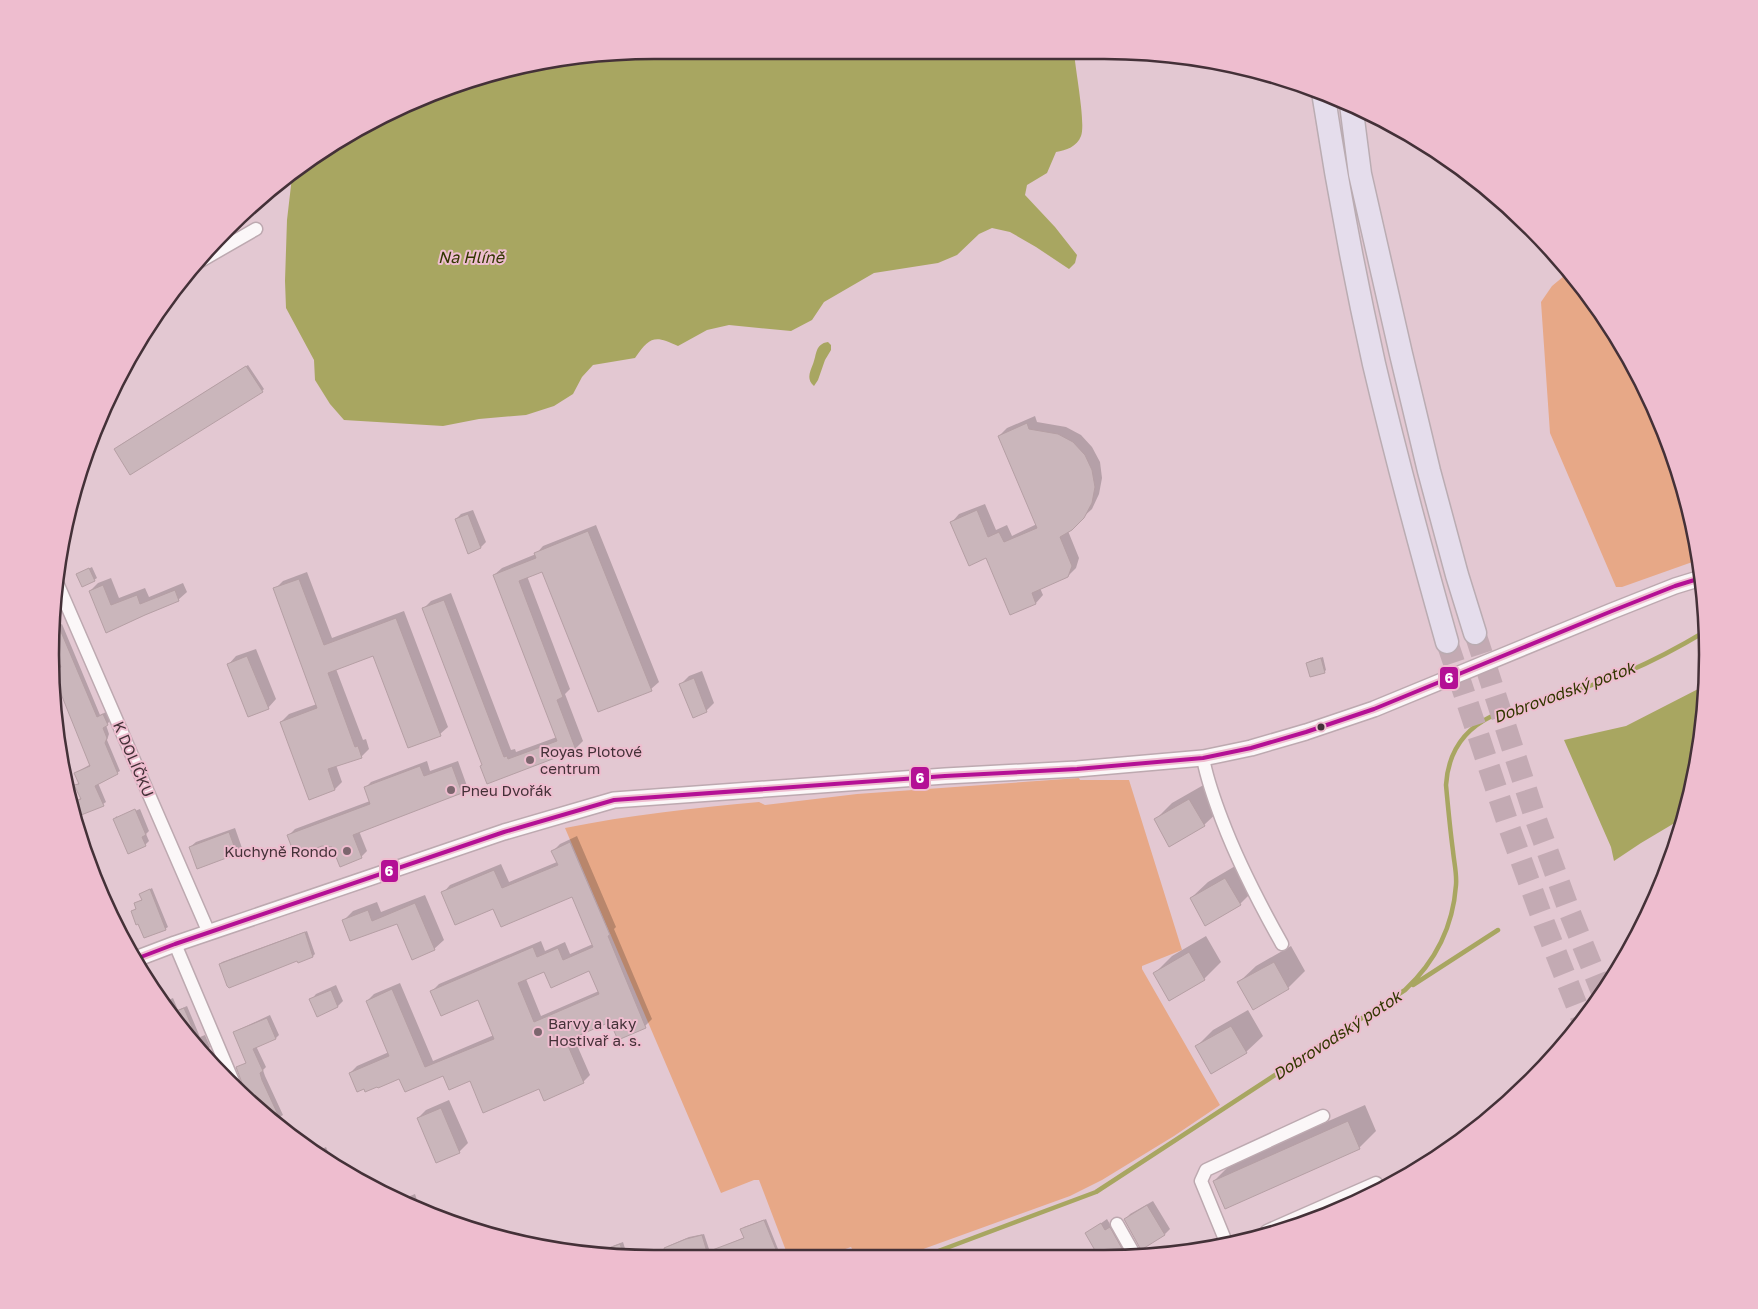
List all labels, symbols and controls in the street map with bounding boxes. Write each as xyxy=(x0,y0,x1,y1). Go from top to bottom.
water label: Na Hlíně xyxy=(438,247,506,267)
water label: Dobrovodský potok xyxy=(1490,656,1639,727)
line badge: 6 xyxy=(1439,666,1459,690)
text: 6 xyxy=(1445,669,1454,686)
street label: K DOLÍČKU xyxy=(110,718,158,800)
unlabelled marker xyxy=(1316,722,1326,732)
place label: Royas Plotové centrum xyxy=(540,742,642,777)
marker: Royas Plotové centrum xyxy=(524,754,536,766)
line badge: 6 xyxy=(910,766,930,790)
text: 6 xyxy=(916,769,925,786)
place label: Pneu Dvořák xyxy=(461,781,553,799)
marker: Pneu Dvořák xyxy=(445,784,457,796)
place label: Kuchyně Rondo xyxy=(224,842,337,860)
marker: Kuchyně Rondo xyxy=(341,845,353,857)
line badge: 6 xyxy=(380,859,399,883)
text: 6 xyxy=(385,862,394,879)
water label: Dobrovodský potok xyxy=(1269,985,1407,1084)
place label: Barvy a laky Hostivař a. s. xyxy=(548,1014,642,1049)
marker: Barvy a laky Hostivař a. s. xyxy=(532,1026,544,1038)

